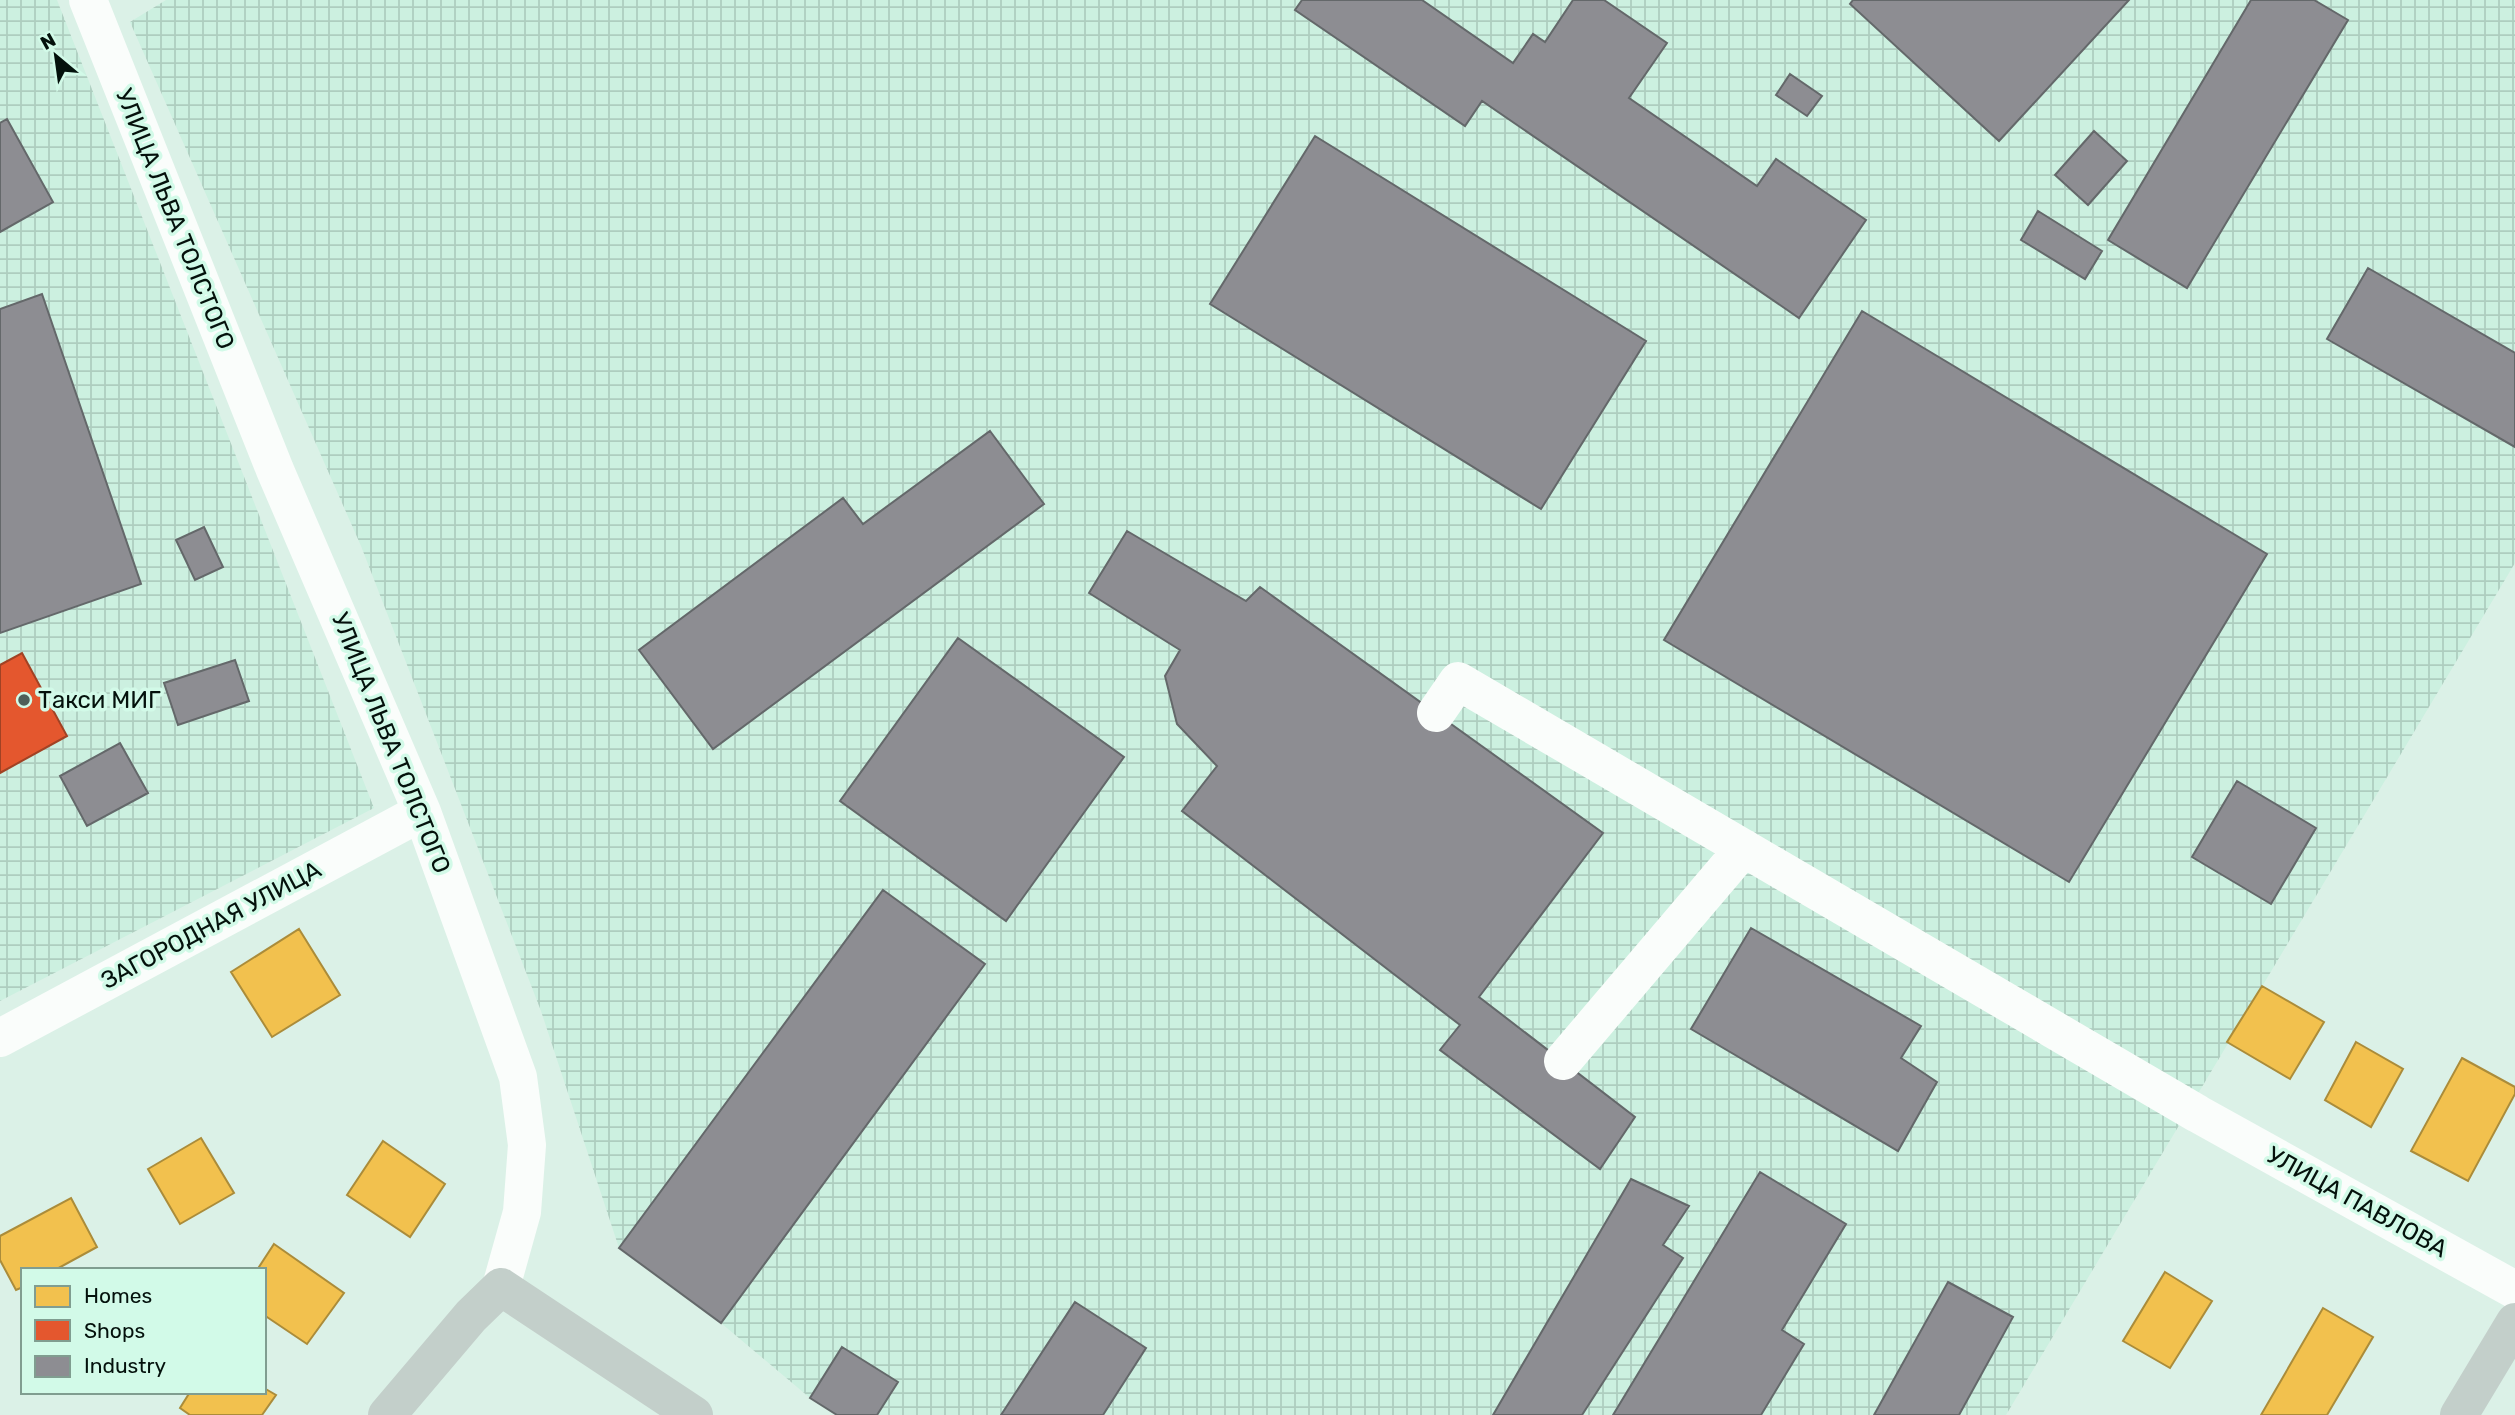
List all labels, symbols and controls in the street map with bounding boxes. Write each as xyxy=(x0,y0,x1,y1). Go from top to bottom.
north arrow xyxy=(21,21,91,91)
text: N xyxy=(36,28,60,55)
street label: УЛИЦА ЛЬВА ТОЛСТОГО xyxy=(110,85,240,353)
street label: УЛИЦА ЛЬВА ТОЛСТОГО xyxy=(326,609,456,877)
place label: Такси МИГ xyxy=(38,686,161,714)
marker: Такси МИГ xyxy=(16,692,32,708)
street label: ЗАГОРОДНАЯ УЛИЦА xyxy=(96,855,326,995)
street label: УЛИЦА ПАВЛОВА xyxy=(2262,1141,2452,1263)
legend xyxy=(21,1268,266,1394)
text: Homes xyxy=(84,1283,152,1308)
text: Shops xyxy=(84,1318,145,1343)
text: Industry xyxy=(84,1353,166,1378)

